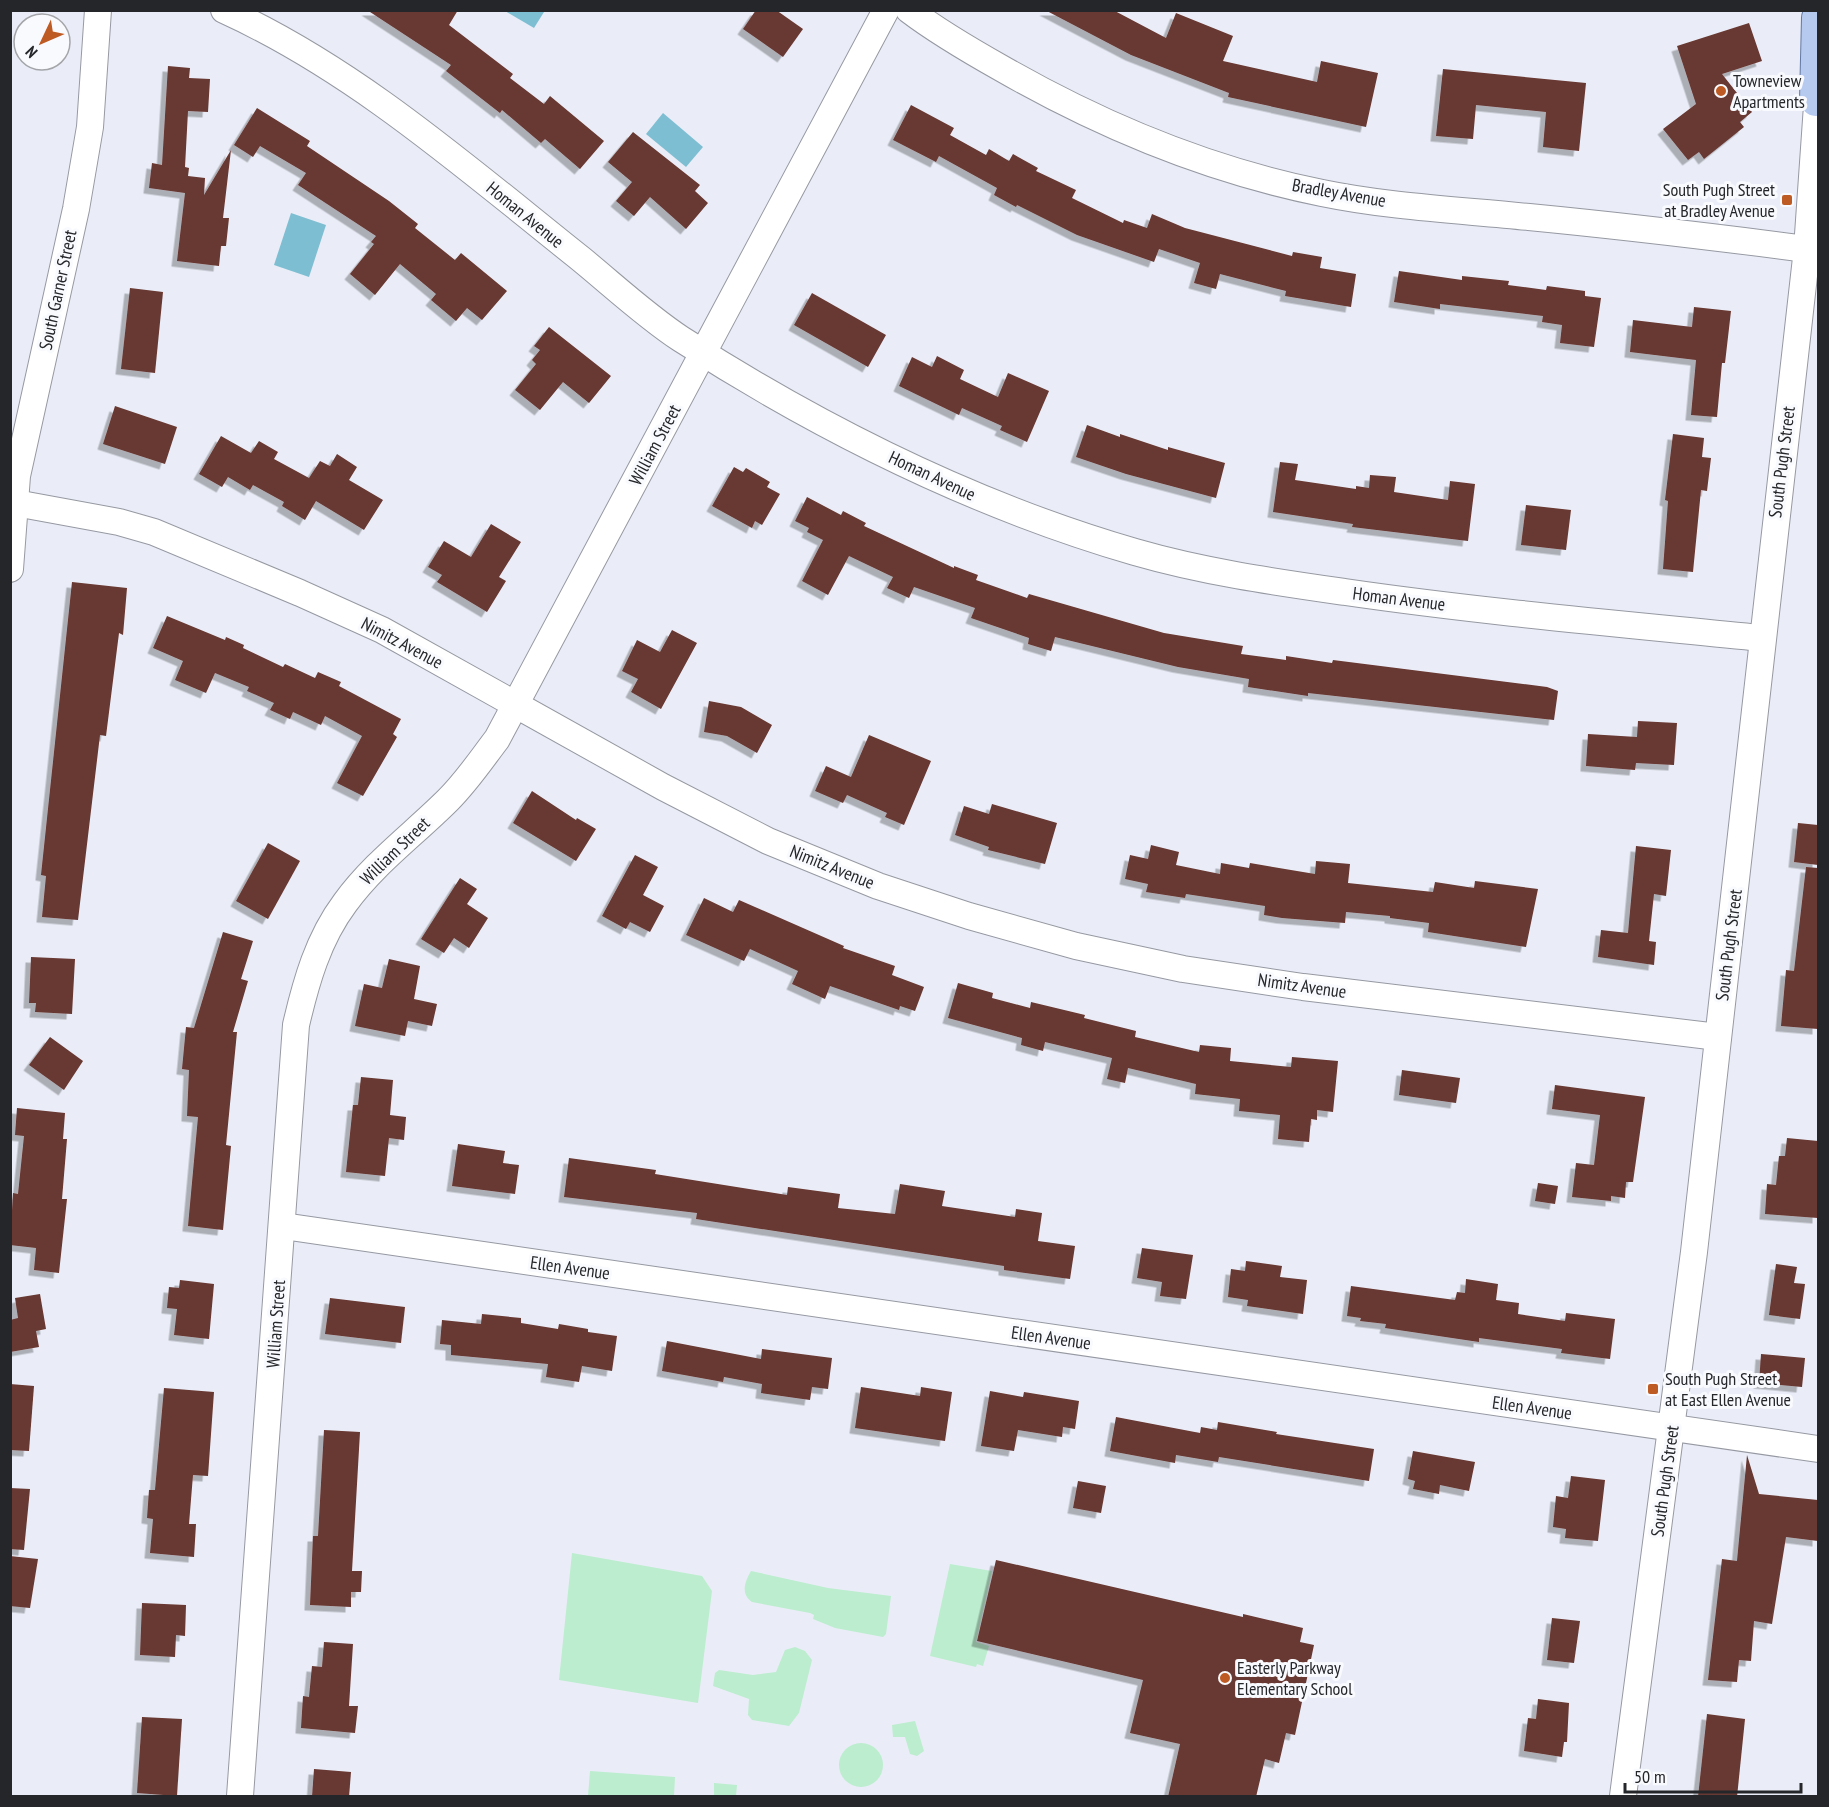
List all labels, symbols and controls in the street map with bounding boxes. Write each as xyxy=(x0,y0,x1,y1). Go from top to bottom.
north arrow xyxy=(12,12,72,72)
text: N xyxy=(21,42,41,62)
place label: Towneview Apartments xyxy=(1733,69,1805,113)
marker: Towneview Apartments xyxy=(1714,84,1728,98)
street label: Bradley Avenue xyxy=(1290,173,1388,212)
street label: Homan Avenue xyxy=(482,176,569,253)
place label: South Pugh Street at Bradley Avenue xyxy=(1663,178,1775,222)
marker: South Pugh Street at Bradley Avenue xyxy=(1780,193,1794,207)
street label: South Garner Street xyxy=(34,228,81,352)
street label: William Street xyxy=(624,400,685,489)
street label: South Pugh Street xyxy=(1763,405,1800,519)
street label: Homan Avenue xyxy=(885,445,979,506)
street label: Homan Avenue xyxy=(1351,581,1447,616)
street label: Nimitz Avenue xyxy=(358,611,447,674)
street label: William Street xyxy=(355,812,434,890)
street label: Nimitz Avenue xyxy=(787,839,878,894)
street label: South Pugh Street xyxy=(1710,888,1747,1002)
street label: Nimitz Avenue xyxy=(1256,968,1348,1003)
street label: Ellen Avenue xyxy=(529,1251,611,1284)
street label: William Street xyxy=(261,1279,290,1369)
street label: Ellen Avenue xyxy=(1010,1321,1092,1354)
place label: South Pugh Street at East Ellen Avenue xyxy=(1665,1367,1791,1411)
marker: South Pugh Street at East Ellen Avenue xyxy=(1646,1382,1660,1396)
street label: Ellen Avenue xyxy=(1491,1391,1573,1424)
street label: South Pugh Street xyxy=(1645,1424,1684,1538)
place label: Easterly Parkway Elementary School xyxy=(1237,1656,1353,1700)
marker: Easterly Parkway Elementary School xyxy=(1218,1671,1232,1685)
scale bar xyxy=(1625,1756,1800,1794)
text: 50 m xyxy=(1634,1765,1666,1788)

